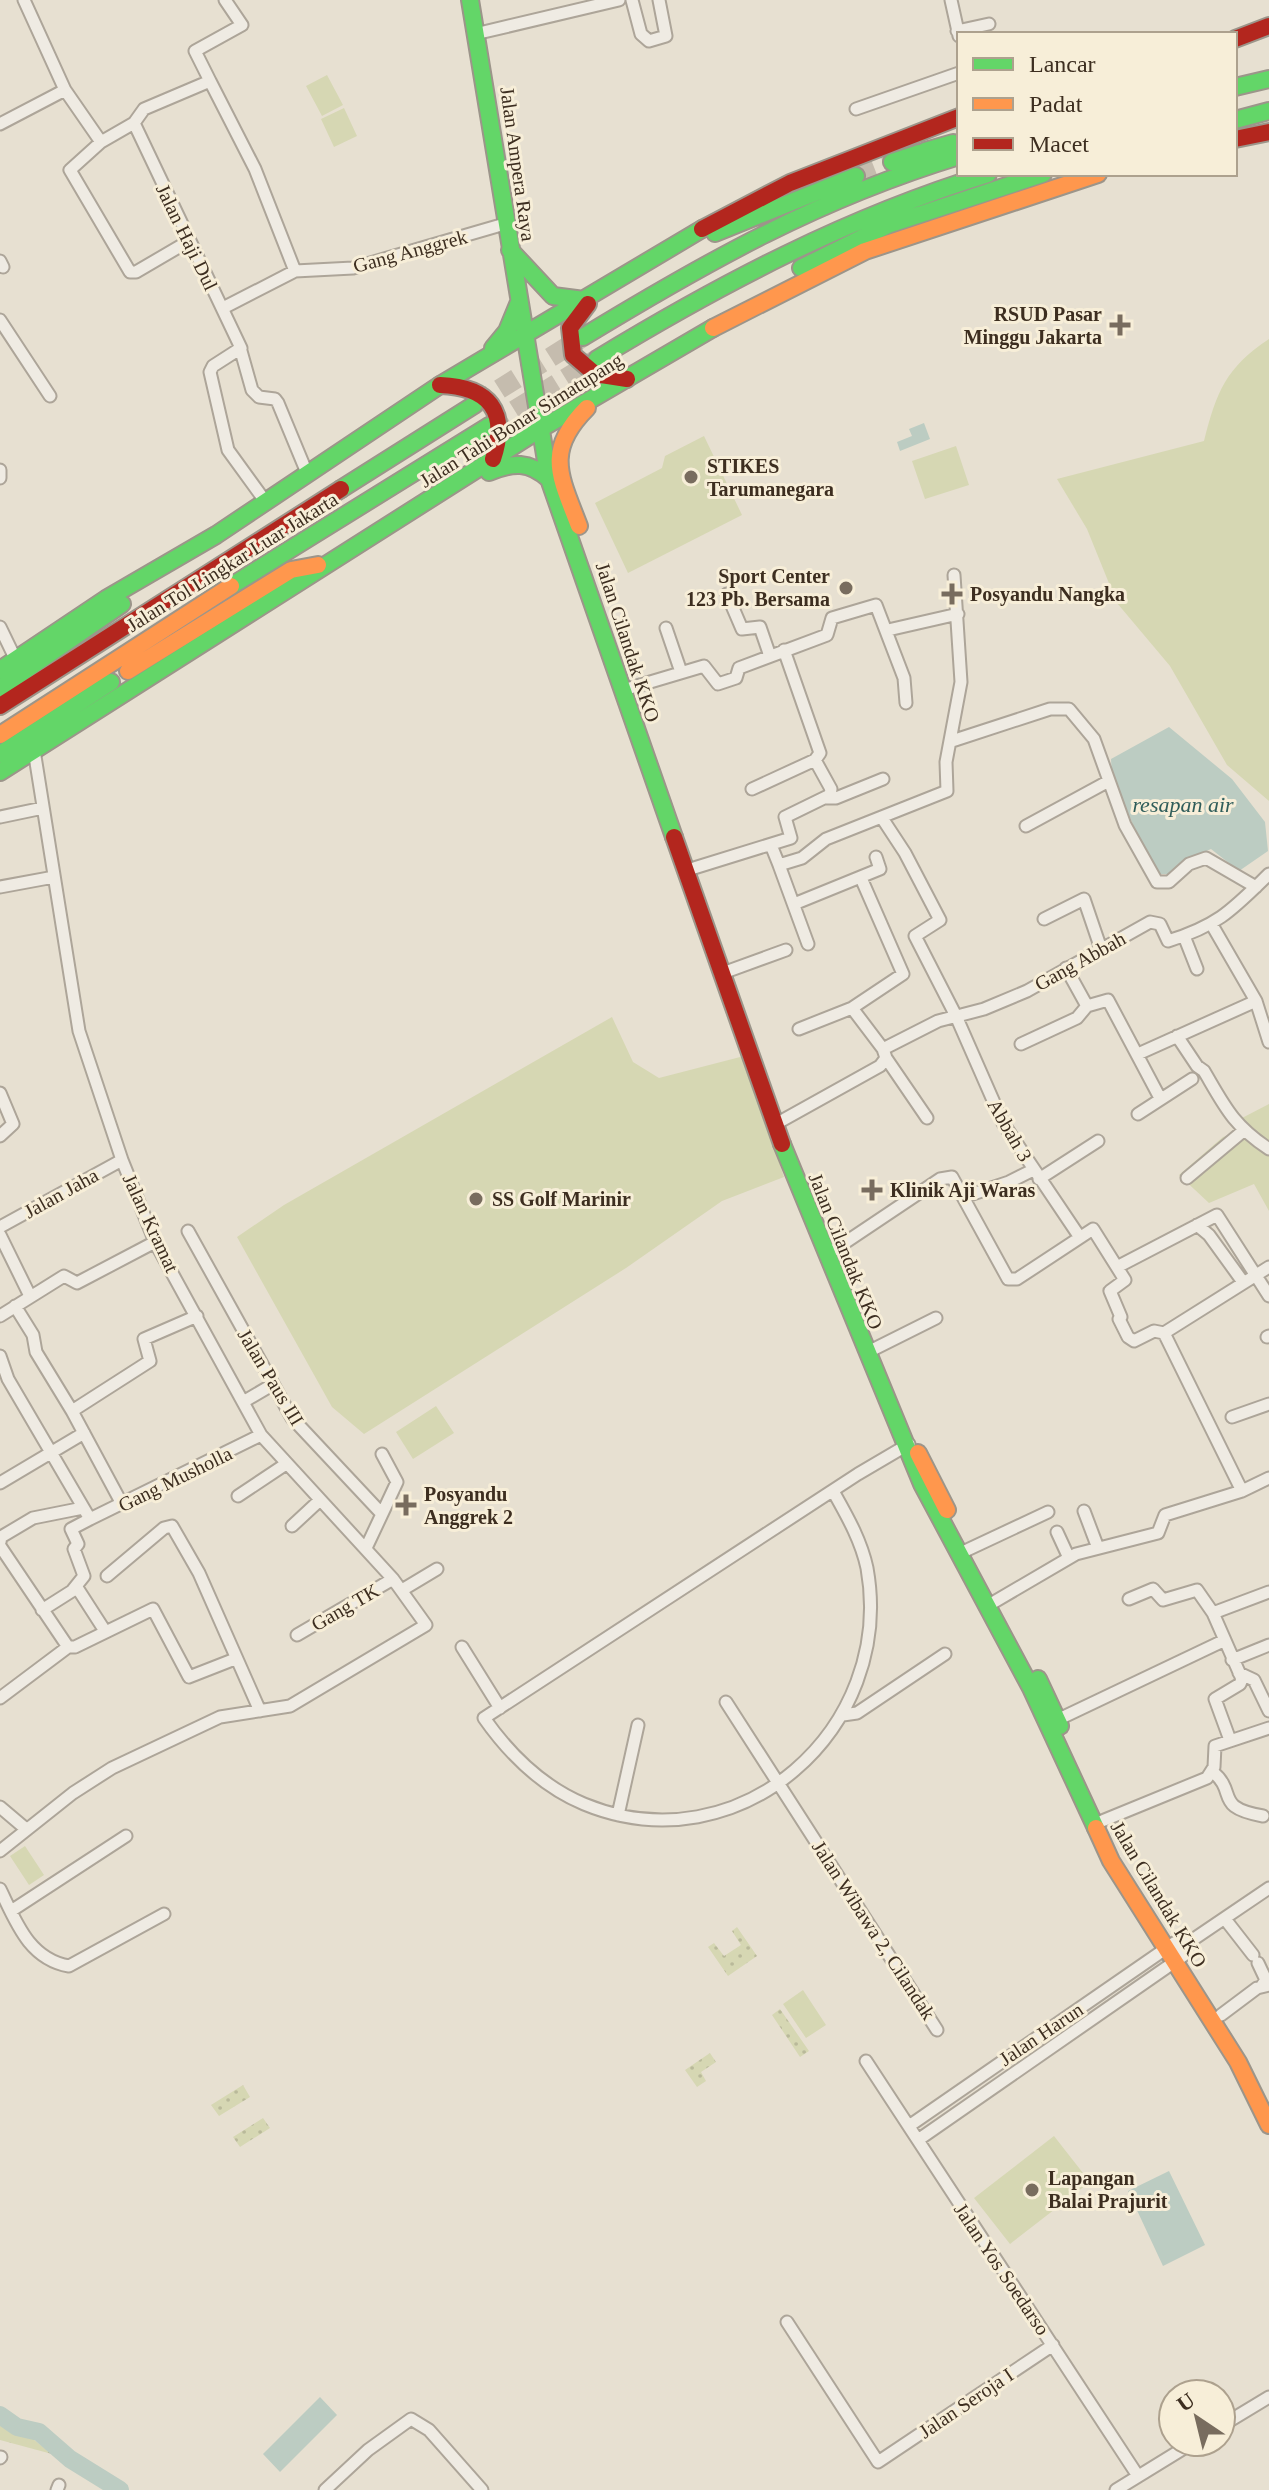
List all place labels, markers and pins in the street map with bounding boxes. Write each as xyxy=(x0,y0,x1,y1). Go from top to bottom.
place label: RSUD Pasar Minggu Jakarta xyxy=(964,303,1102,349)
marker: RSUD Pasar Minggu Jakarta xyxy=(1109,314,1131,336)
place label: STIKES Tarumanegara xyxy=(707,455,834,501)
marker: STIKES Tarumanegara xyxy=(682,468,700,486)
place label: Sport Center 123 Pb. Bersama xyxy=(686,565,830,610)
marker: Sport Center 123 Pb. Bersama xyxy=(837,579,855,597)
marker: Posyandu Nangka xyxy=(941,583,963,605)
place label: Posyandu Nangka xyxy=(970,583,1125,606)
marker: Klinik Aji Waras xyxy=(861,1179,883,1201)
place label: Klinik Aji Waras xyxy=(890,1179,1035,1202)
place label: SS Golf Marinir xyxy=(492,1188,631,1210)
marker: SS Golf Marinir xyxy=(467,1190,485,1208)
place label: Posyandu Anggrek 2 xyxy=(424,1483,513,1529)
marker: Posyandu Anggrek 2 xyxy=(395,1494,417,1516)
place label: Lapangan Balai Prajurit xyxy=(1048,2167,1168,2213)
marker: Lapangan Balai Prajurit xyxy=(1023,2181,1041,2199)

